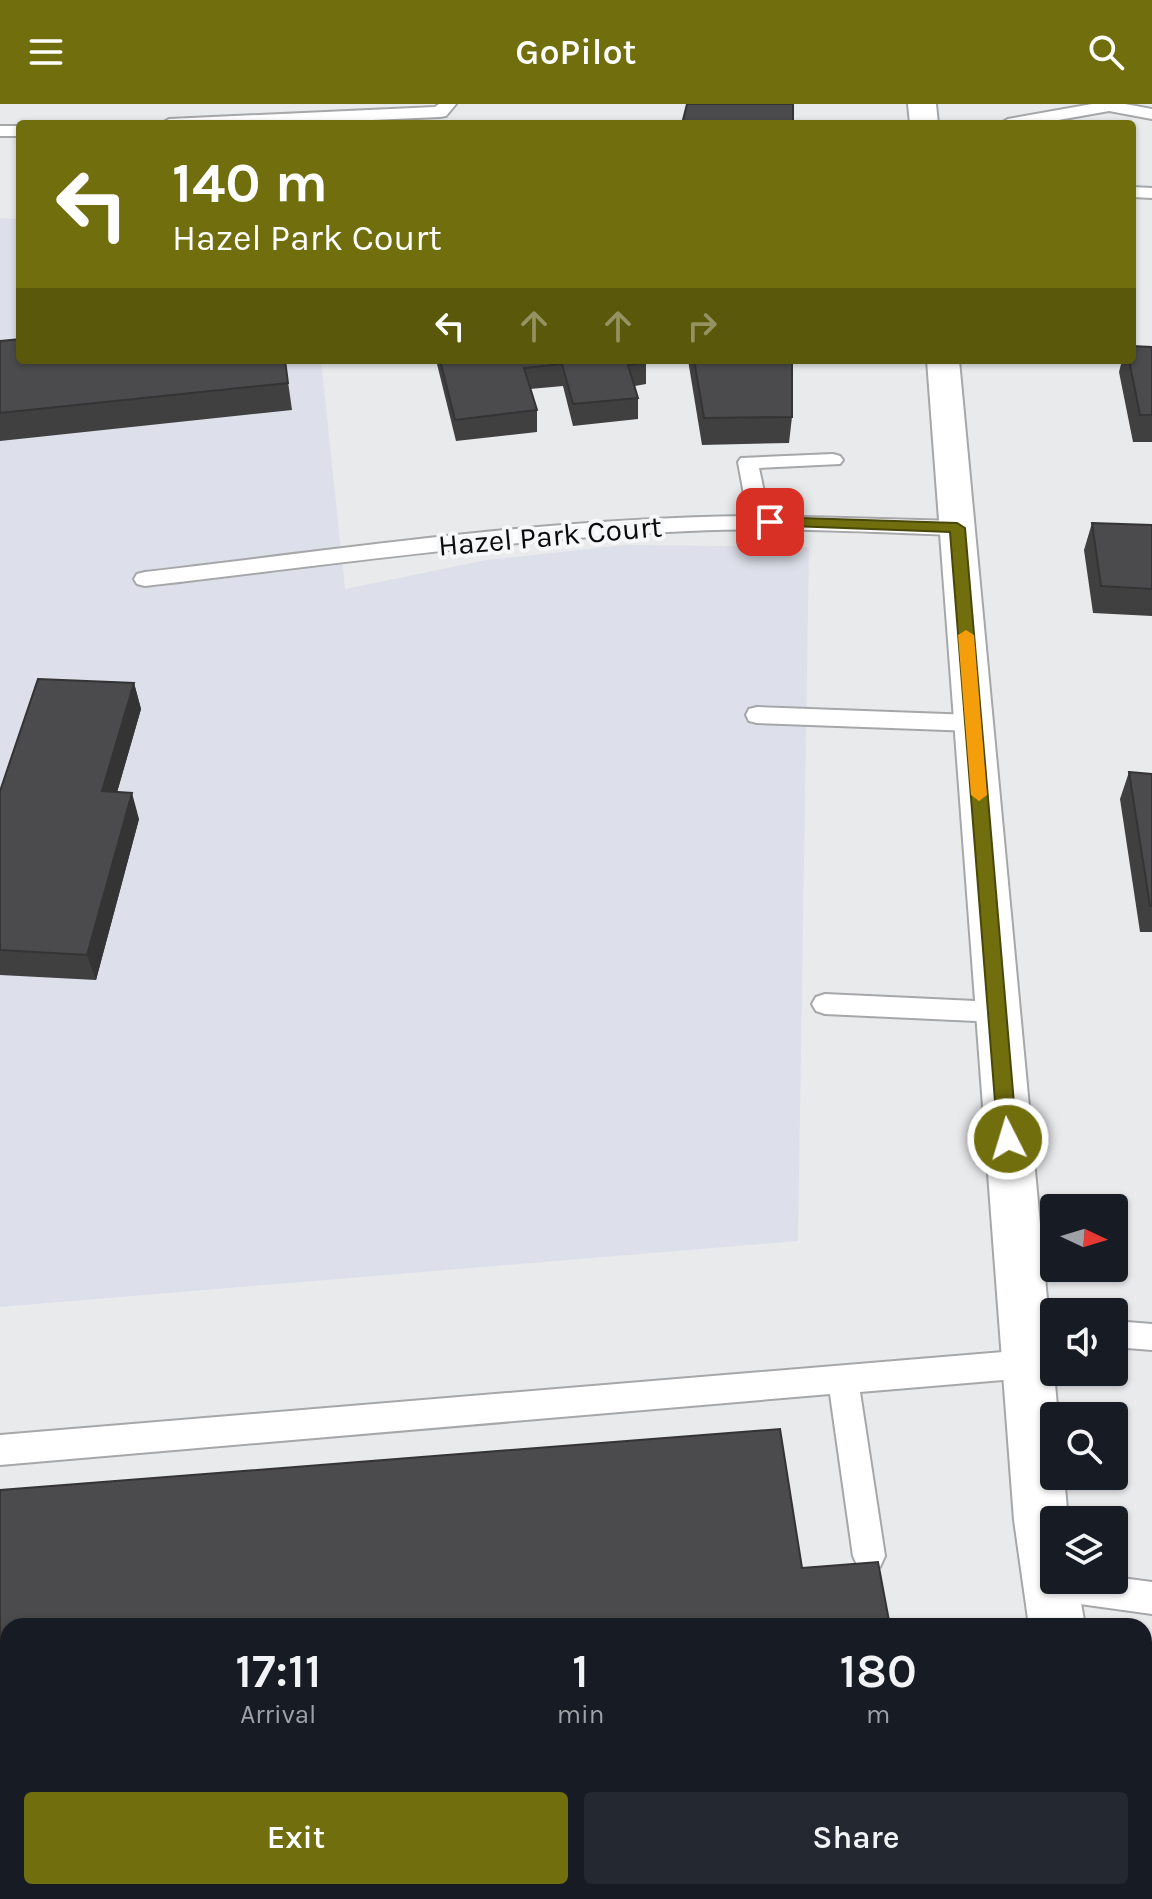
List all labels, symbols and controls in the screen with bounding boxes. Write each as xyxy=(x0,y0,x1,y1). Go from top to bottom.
icon: menu xyxy=(24,30,68,74)
icon: search xyxy=(1084,30,1128,74)
text: GoPilot xyxy=(515,31,637,73)
text: 140 m xyxy=(172,150,328,215)
icon: left xyxy=(40,152,144,256)
text: Hazel Park Court xyxy=(172,217,442,259)
icon: left xyxy=(428,304,472,348)
icon: ahead xyxy=(512,304,556,348)
icon: ahead xyxy=(596,304,640,348)
icon: right xyxy=(680,304,724,348)
pin xyxy=(736,488,804,556)
icon: arrive xyxy=(748,500,792,544)
street label: Hazel Park Court xyxy=(436,508,664,564)
position arrow xyxy=(966,1097,1050,1181)
north arrow xyxy=(1040,1194,1128,1282)
map controls xyxy=(1040,1194,1128,1594)
button: sound xyxy=(1040,1298,1128,1386)
button: search xyxy=(1040,1402,1128,1490)
button: layers xyxy=(1040,1506,1128,1594)
text: 17:11 xyxy=(235,1643,321,1699)
text: 1 xyxy=(572,1643,589,1699)
text: 180 xyxy=(840,1643,917,1699)
text: Arrival xyxy=(240,1699,316,1730)
text: min xyxy=(557,1699,604,1730)
text: m xyxy=(866,1699,890,1730)
button: Exit xyxy=(24,1792,568,1884)
button: Share xyxy=(584,1792,1128,1884)

